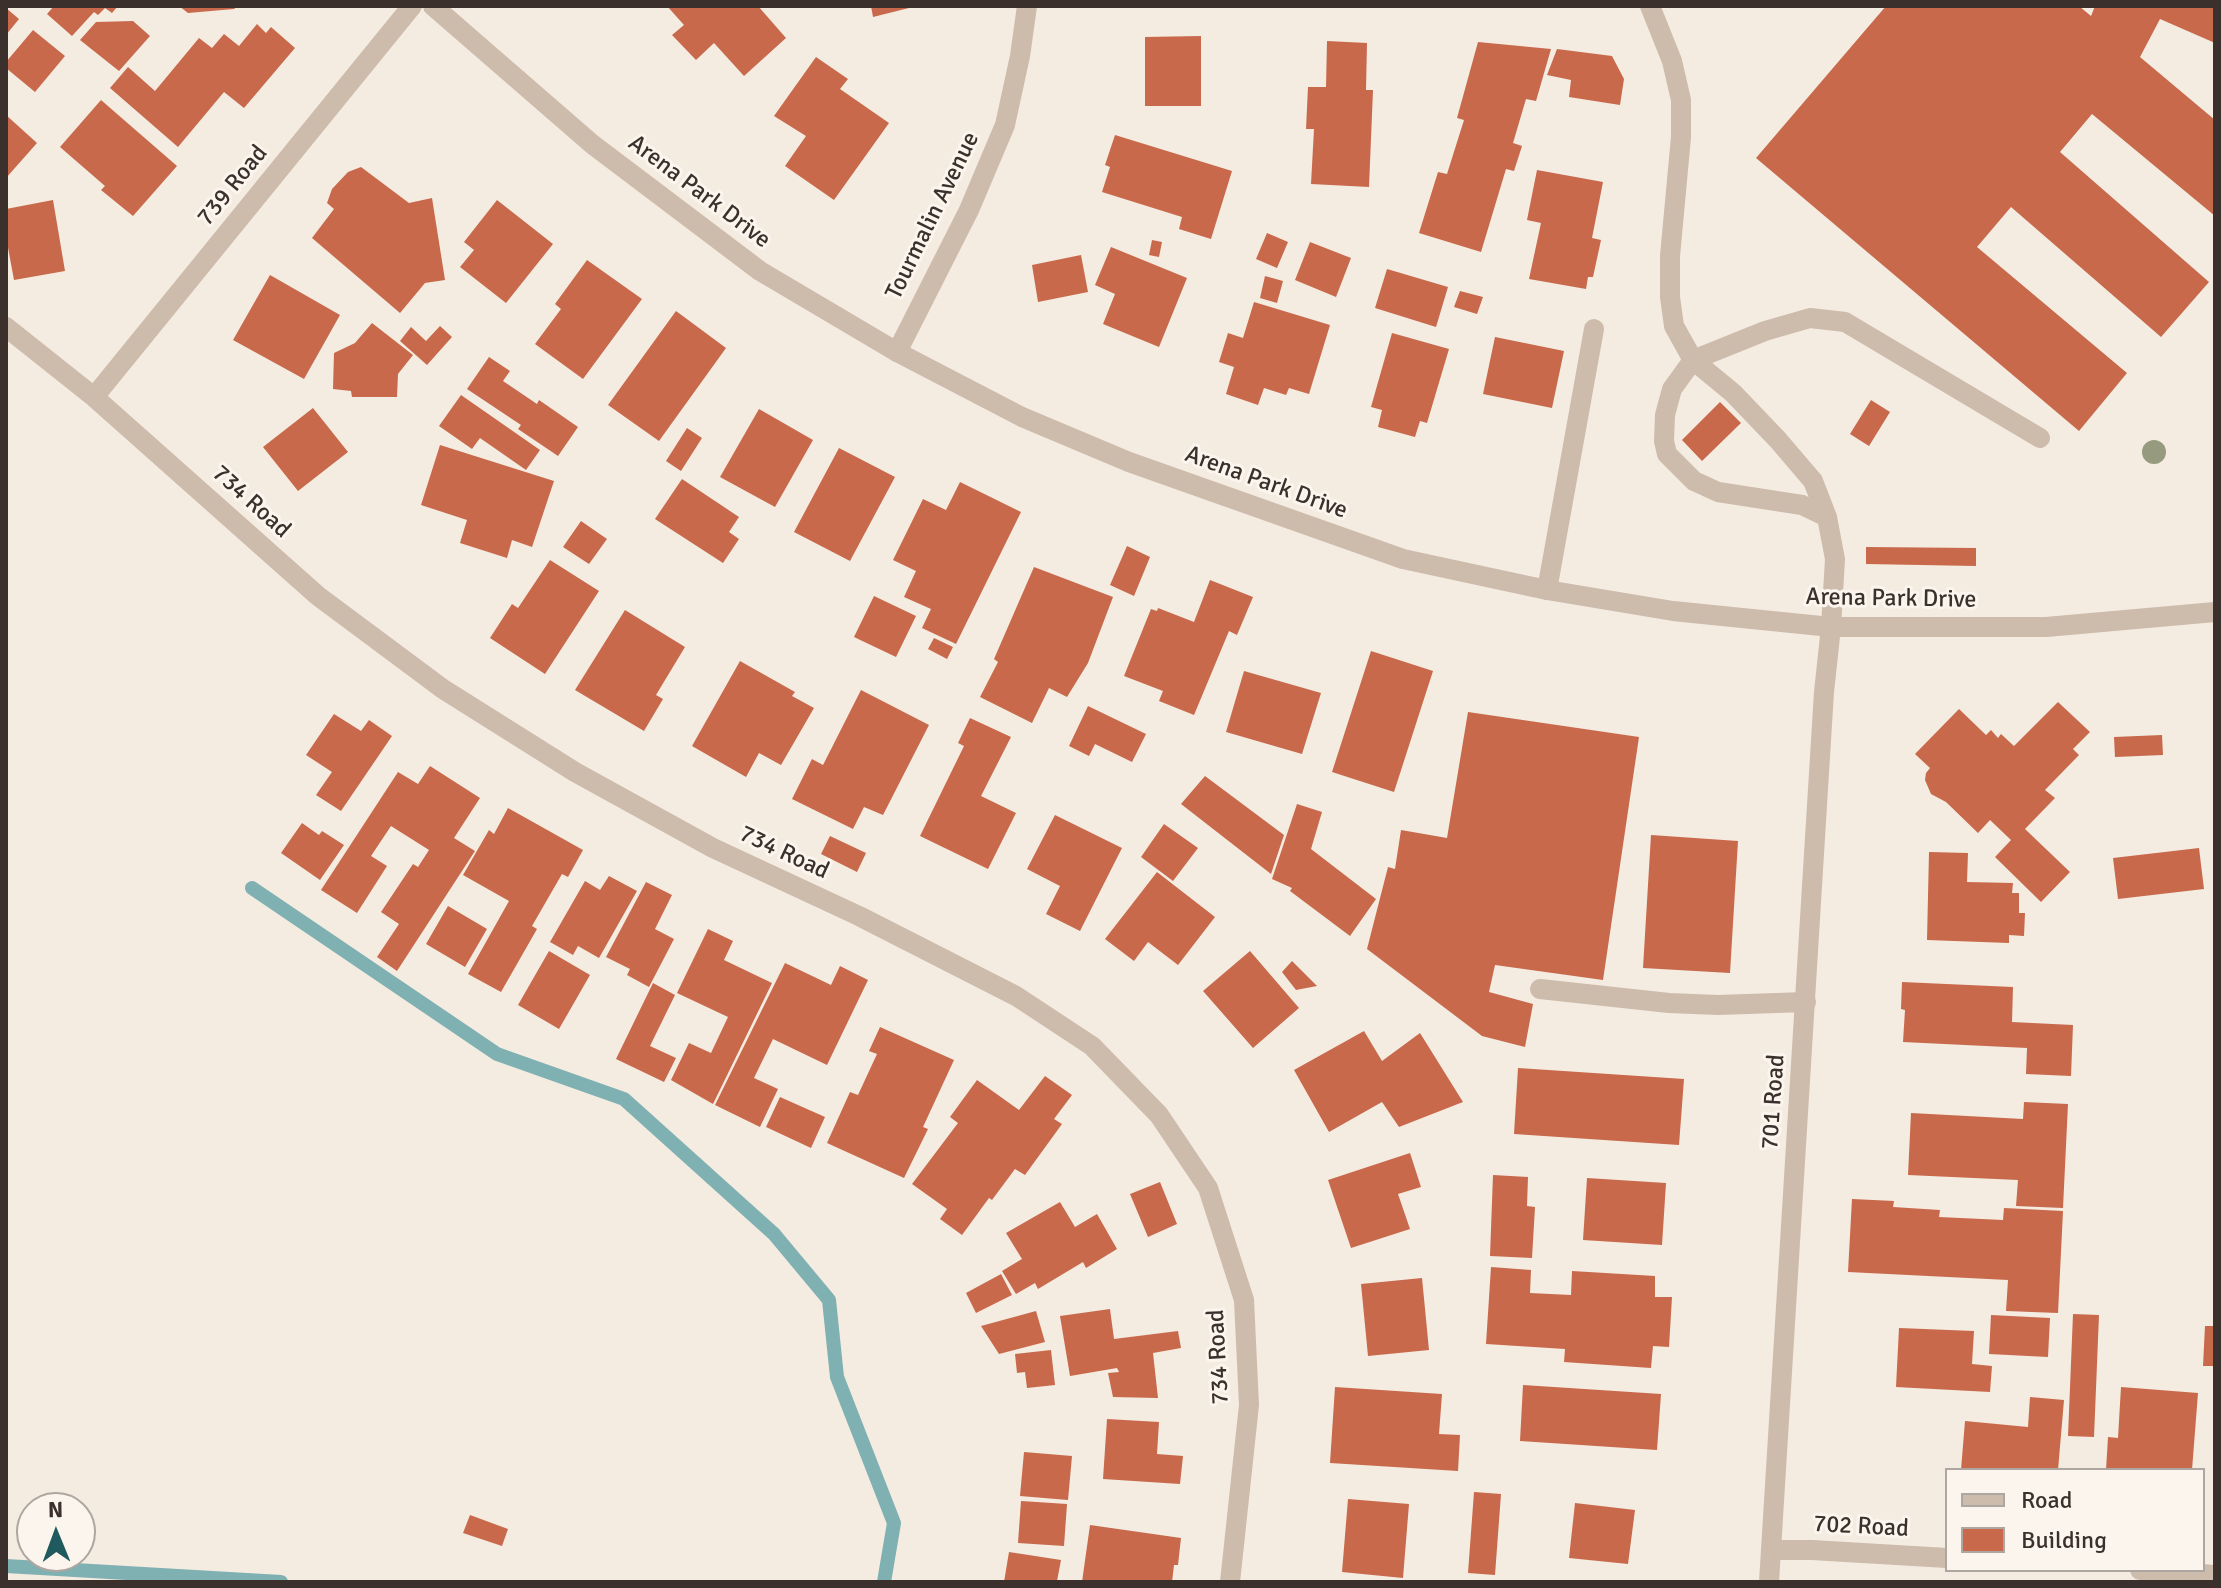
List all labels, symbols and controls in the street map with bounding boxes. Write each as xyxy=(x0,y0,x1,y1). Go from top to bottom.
street label: Tourmalin Avenue xyxy=(880,128,986,304)
street label: Arena Park Drive xyxy=(622,129,776,255)
street label: 739 Road xyxy=(192,140,274,232)
street label: Arena Park Drive xyxy=(1181,440,1351,526)
street label: 734 Road xyxy=(206,459,296,545)
street label: Arena Park Drive xyxy=(1805,583,1977,615)
street label: 734 Road xyxy=(735,820,833,886)
street label: 701 Road xyxy=(1756,1053,1792,1151)
street label: 734 Road xyxy=(1202,1309,1236,1405)
legend xyxy=(1945,1468,2205,1572)
text: Road xyxy=(2021,1485,2072,1515)
north arrow xyxy=(16,1492,96,1572)
text: N xyxy=(48,1496,63,1523)
street label: 702 Road xyxy=(1813,1510,1909,1544)
text: Building xyxy=(2021,1525,2107,1555)

